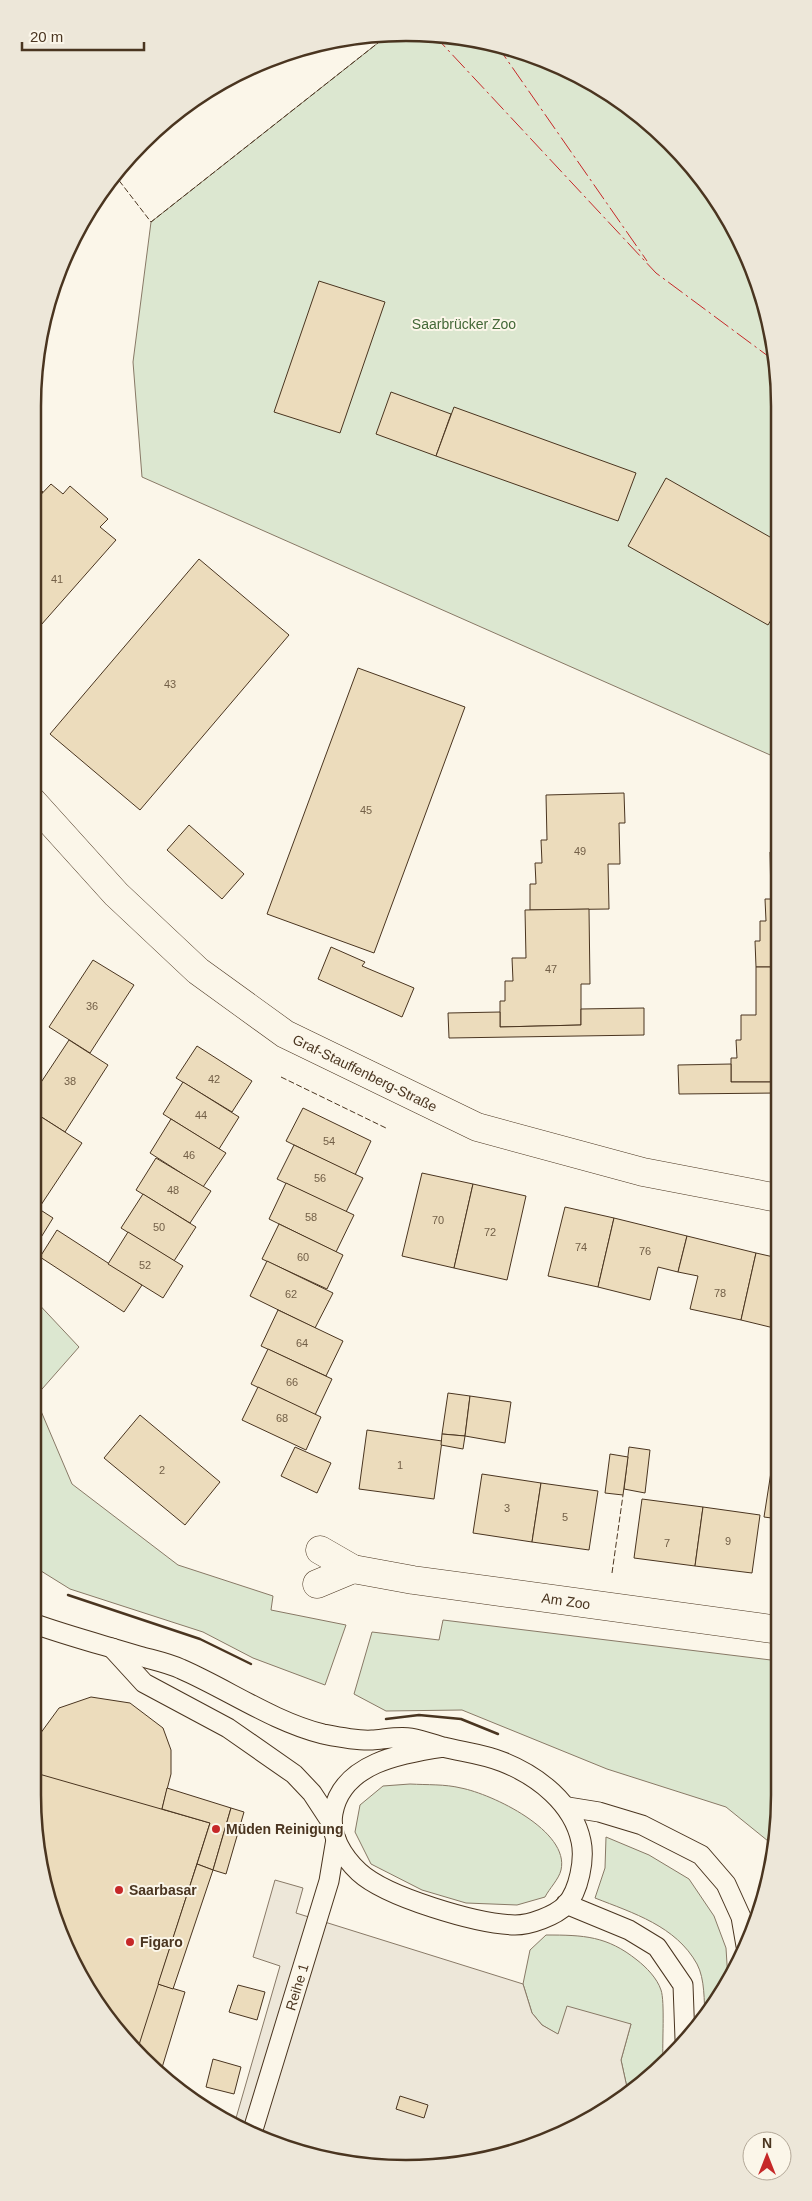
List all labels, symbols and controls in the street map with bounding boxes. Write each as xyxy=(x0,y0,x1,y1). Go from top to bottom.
scale bar xyxy=(22,20,145,52)
text: 20 m xyxy=(30,28,63,45)
park label: Saarbrücker Zoo xyxy=(412,316,516,332)
house number: 41 xyxy=(51,573,63,585)
house number: 43 xyxy=(164,678,176,690)
house number: 45 xyxy=(360,804,372,816)
house number: 49 xyxy=(574,845,586,857)
house number: 47 xyxy=(545,963,557,975)
house number: 36 xyxy=(86,1000,98,1012)
street label: Graf-Stauffenberg-Straße xyxy=(290,1031,440,1115)
house number: 42 xyxy=(208,1073,220,1085)
house number: 38 xyxy=(64,1075,76,1087)
house number: 44 xyxy=(195,1109,207,1121)
house number: 54 xyxy=(323,1135,335,1147)
house number: 46 xyxy=(183,1149,195,1161)
house number: 56 xyxy=(314,1172,326,1184)
house number: 48 xyxy=(167,1184,179,1196)
house number: 58 xyxy=(305,1211,317,1223)
house number: 70 xyxy=(432,1214,444,1226)
house number: 50 xyxy=(153,1221,165,1233)
house number: 72 xyxy=(484,1226,496,1238)
house number: 74 xyxy=(575,1241,587,1253)
house number: 76 xyxy=(639,1245,651,1257)
house number: 60 xyxy=(297,1251,309,1263)
house number: 52 xyxy=(139,1259,151,1271)
house number: 78 xyxy=(714,1287,726,1299)
house number: 62 xyxy=(285,1288,297,1300)
house number: 64 xyxy=(296,1337,308,1349)
house number: 66 xyxy=(286,1376,298,1388)
house number: 68 xyxy=(276,1412,288,1424)
house number: 1 xyxy=(397,1459,403,1471)
house number: 2 xyxy=(159,1464,165,1476)
house number: 3 xyxy=(504,1502,510,1514)
house number: 5 xyxy=(562,1511,568,1523)
house number: 9 xyxy=(725,1535,731,1547)
house number: 7 xyxy=(664,1537,670,1549)
street label: Am Zoo xyxy=(541,1590,592,1612)
place label: Müden Reinigung xyxy=(226,1821,343,1837)
marker: Müden Reinigung xyxy=(210,1823,222,1835)
place label: Saarbasar xyxy=(129,1882,197,1898)
marker: Saarbasar xyxy=(113,1884,125,1896)
place label: Figaro xyxy=(140,1934,183,1950)
marker: Figaro xyxy=(124,1936,136,1948)
street label: Reihe 1 xyxy=(282,1961,312,2012)
north arrow xyxy=(742,2131,792,2181)
text: N xyxy=(762,2135,772,2151)

